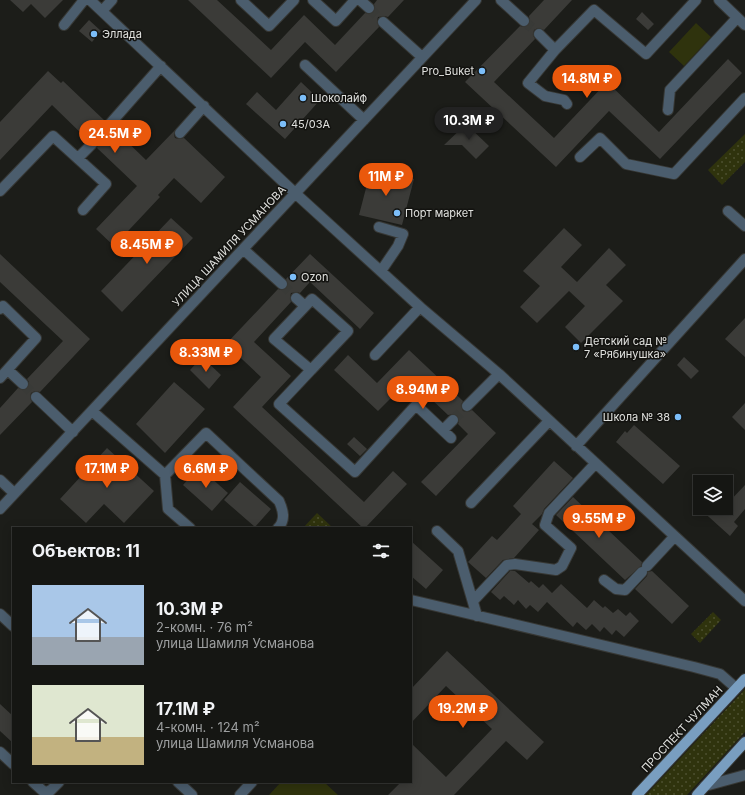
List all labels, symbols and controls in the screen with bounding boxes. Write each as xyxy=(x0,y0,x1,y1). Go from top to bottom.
place label: Эллада xyxy=(102,27,142,41)
marker: Эллада xyxy=(89,29,99,39)
place label: Pro_Buket xyxy=(422,64,474,78)
pin: 14.8M ₽ xyxy=(550,65,624,99)
marker: Pro_Buket xyxy=(477,66,487,76)
text: 14.8M ₽ xyxy=(561,70,613,86)
place label: Шоколайф xyxy=(311,91,367,105)
marker: Шоколайф xyxy=(298,93,308,103)
pin: 10.3M ₽ xyxy=(432,107,506,141)
text: 10.3M ₽ xyxy=(443,112,495,128)
place label: 45/03А xyxy=(291,117,330,131)
marker: 45/03А xyxy=(278,119,288,129)
pin: 24.5M ₽ xyxy=(78,120,152,154)
text: 24.5M ₽ xyxy=(88,125,142,141)
pin: 11M ₽ xyxy=(358,163,414,197)
text: 11M ₽ xyxy=(368,168,404,184)
street label: УЛИЦА ШАМИЛЯ УСМАНОВА xyxy=(169,182,289,309)
place label: Порт маркет xyxy=(405,206,474,220)
marker: Порт маркет xyxy=(392,208,402,218)
pin: 8.45M ₽ xyxy=(110,231,184,265)
text: 8.45M ₽ xyxy=(120,236,174,252)
place label: Ozon xyxy=(301,270,328,284)
marker: Ozon xyxy=(288,272,298,282)
place label: Детский сад № 7 «Рябинушка» xyxy=(584,334,667,361)
pin: 8.33M ₽ xyxy=(169,339,243,373)
marker: Детский сад № 7 «Рябинушка» xyxy=(571,342,581,352)
text: 8.33M ₽ xyxy=(179,344,233,360)
pin: 8.94M ₽ xyxy=(386,376,460,410)
text: 8.94M ₽ xyxy=(396,381,450,397)
place label: Школа № 38 xyxy=(603,410,670,424)
marker: Школа № 38 xyxy=(673,412,683,422)
pin: 17.1M ₽ xyxy=(70,455,144,489)
pin: 6.6M ₽ xyxy=(173,455,239,489)
text: 17.1M ₽ xyxy=(84,460,130,476)
text: 6.6M ₽ xyxy=(183,460,229,476)
map controls xyxy=(693,475,733,515)
button: layers xyxy=(693,475,733,515)
pin: 9.55M ₽ xyxy=(562,505,636,539)
text: 9.55M ₽ xyxy=(572,510,626,526)
icon: filters xyxy=(370,540,392,562)
text: Объектов: 11 xyxy=(32,541,140,561)
text: 10.3M ₽ xyxy=(156,599,223,619)
icon: home xyxy=(64,601,112,649)
text: 2-комн. · 76 m² xyxy=(156,619,253,635)
text: улица Шамиля Усманова xyxy=(156,635,314,651)
street label: ПРОСПЕКТ ЧУЛМАН xyxy=(638,683,726,775)
pin: 19.2M ₽ xyxy=(426,695,500,729)
text: 17.1M ₽ xyxy=(156,699,215,719)
text: 19.2M ₽ xyxy=(437,700,489,716)
icon: home xyxy=(64,701,112,749)
text: 4-комн. · 124 m² xyxy=(156,719,260,735)
text: улица Шамиля Усманова xyxy=(156,735,314,751)

